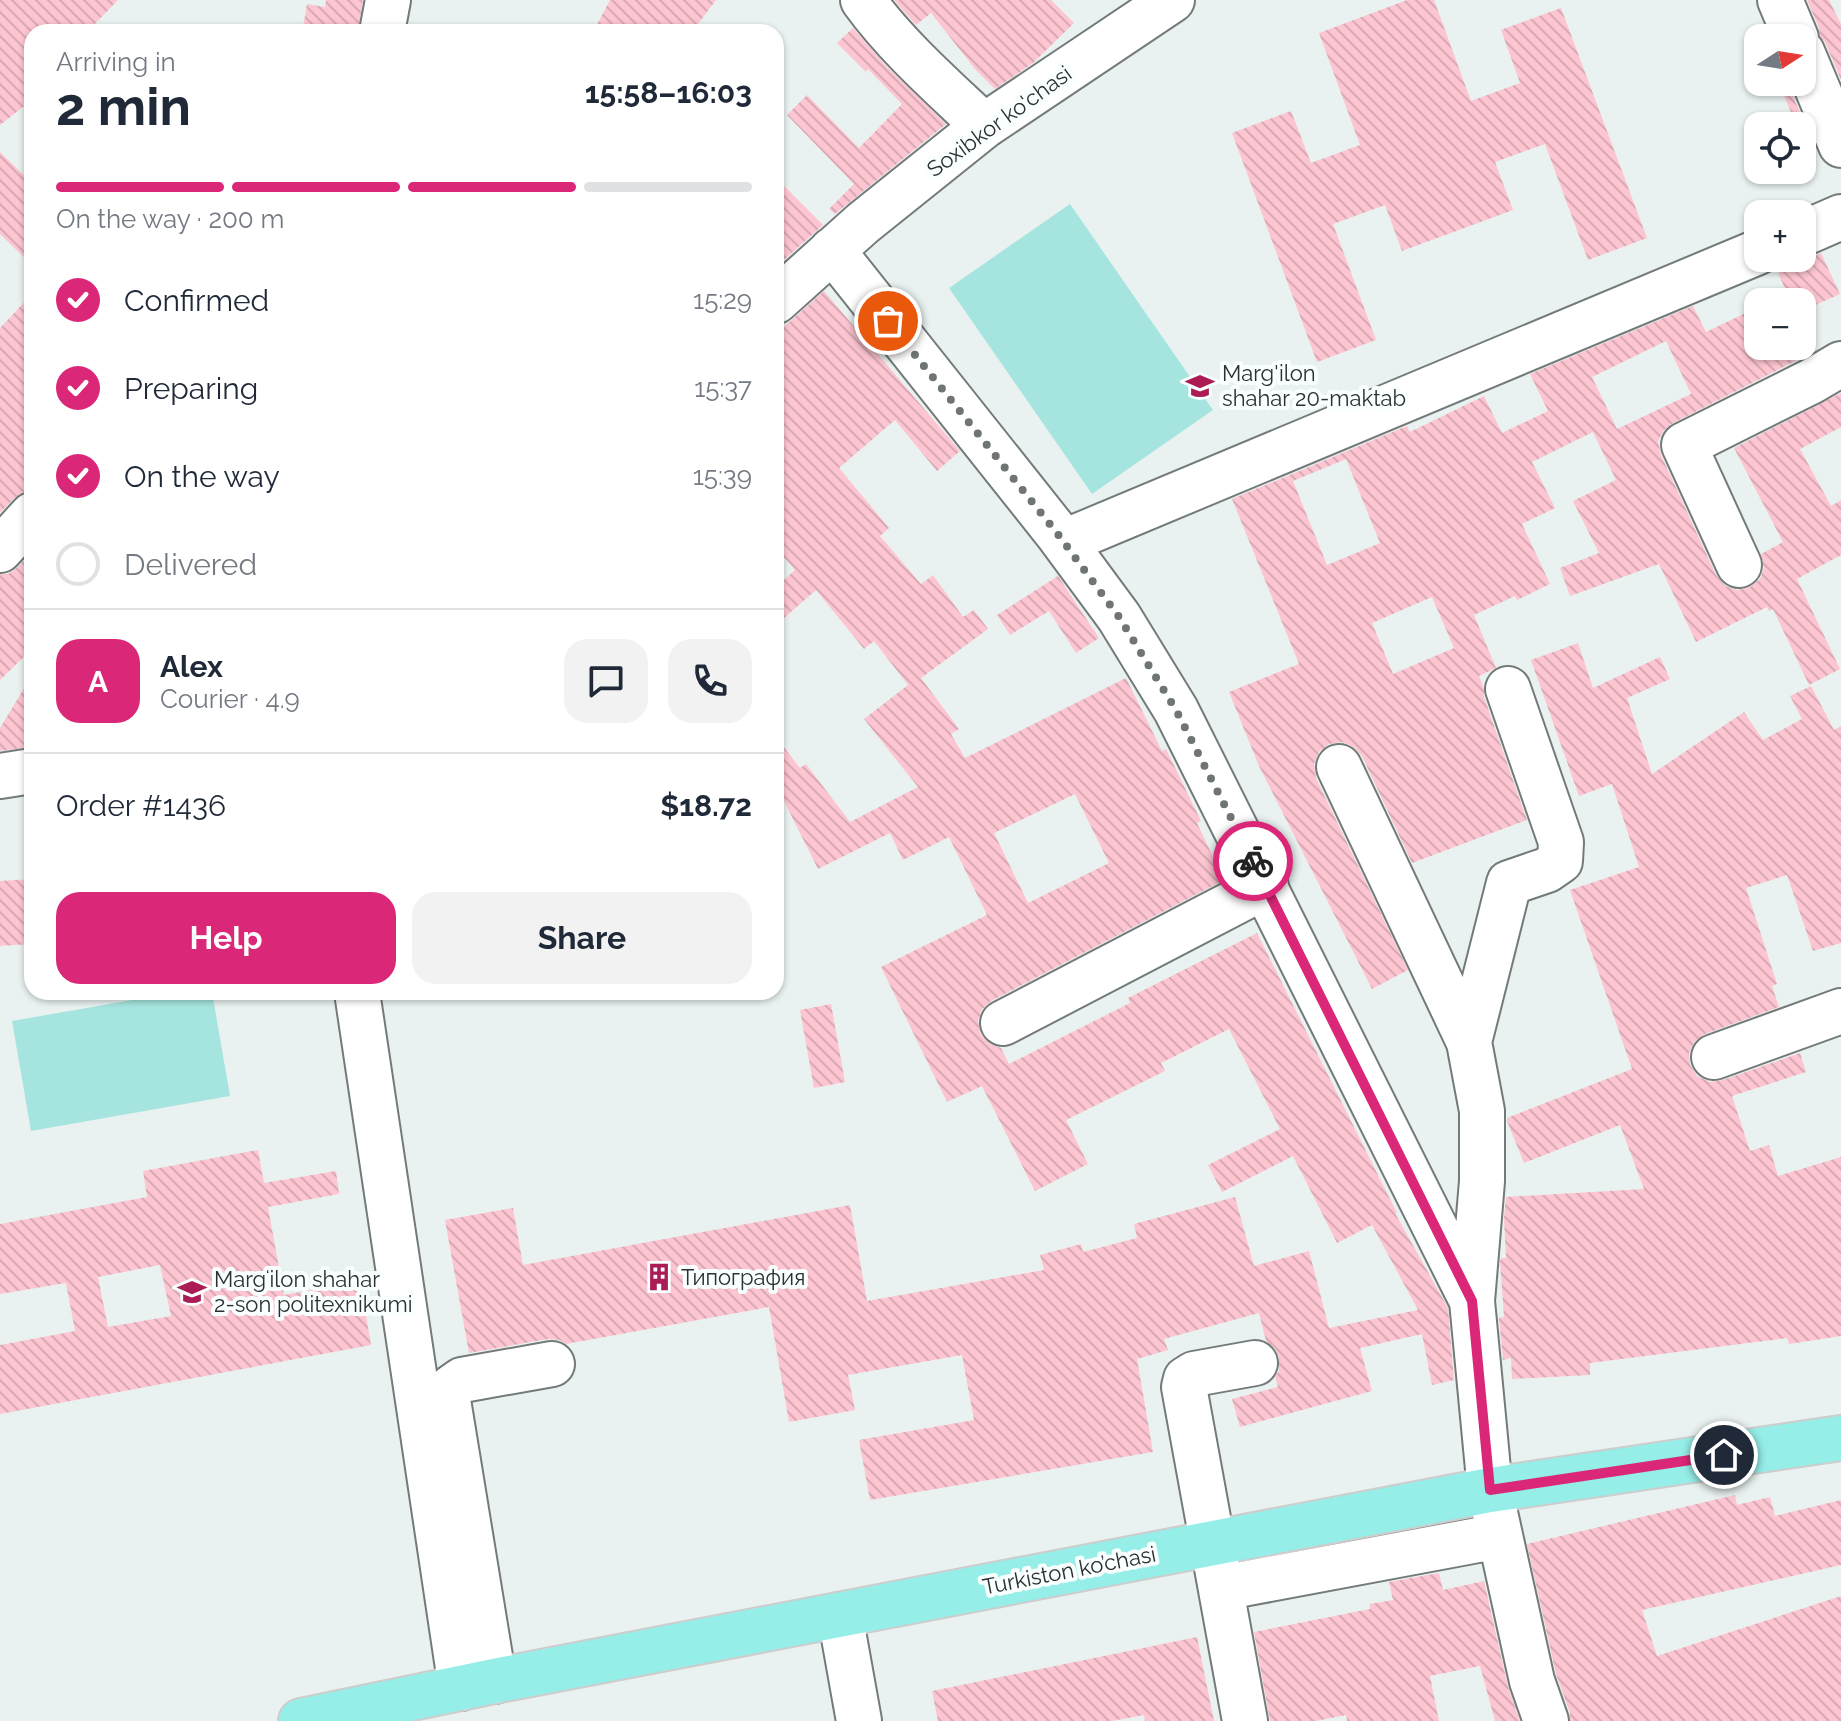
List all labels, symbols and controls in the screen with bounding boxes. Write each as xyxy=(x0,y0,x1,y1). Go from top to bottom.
north arrow xyxy=(1744,24,1816,96)
map controls xyxy=(1744,24,1816,360)
text: Arriving in xyxy=(56,47,176,77)
street label: Soxibkor ko'chasi xyxy=(922,60,1076,182)
text: 15:58–16:03 xyxy=(585,75,752,110)
text: 2 min xyxy=(56,76,191,137)
button: locate xyxy=(1744,112,1816,184)
button: + xyxy=(1744,200,1816,272)
text: On the way · 200 m xyxy=(56,204,284,234)
icon: check xyxy=(56,278,100,322)
text: Confirmed xyxy=(124,283,269,318)
text: 15:29 xyxy=(693,285,752,315)
pin xyxy=(854,287,922,355)
button: − xyxy=(1744,288,1816,360)
icon: bag xyxy=(866,299,910,343)
place label: Marg'ilon shahar 20-maktab xyxy=(1222,360,1406,411)
icon: check xyxy=(56,366,100,410)
text: Preparing xyxy=(124,371,258,406)
school or university icon: Marg'ilon shahar 20-maktab xyxy=(1185,371,1215,401)
text: 15:37 xyxy=(694,373,752,403)
icon: check xyxy=(56,454,100,498)
text: On the way xyxy=(124,459,280,494)
text: 15:39 xyxy=(693,461,752,491)
text: Delivered xyxy=(124,547,257,582)
button: chat xyxy=(564,639,648,723)
button: phone xyxy=(668,639,752,723)
text: Alex xyxy=(160,649,223,684)
text: A xyxy=(88,664,108,699)
text: Courier · 4.9 xyxy=(160,684,300,714)
text: Order #1436 xyxy=(56,788,226,823)
text: $18.72 xyxy=(660,788,752,823)
courier xyxy=(1213,821,1293,901)
icon: bike xyxy=(1231,839,1275,883)
button: Help xyxy=(56,892,396,984)
button: Share xyxy=(412,892,752,984)
building icon: Типография xyxy=(644,1262,674,1292)
place label: Типография xyxy=(681,1264,805,1290)
place label: Margʻilon shahar 2-son politexnikumi xyxy=(214,1266,412,1317)
school or university icon: Margʻilon shahar 2-son politexnikumi xyxy=(177,1277,207,1307)
pin xyxy=(1690,1421,1758,1489)
icon: home xyxy=(1702,1433,1746,1477)
street label: Turkiston ko’chasi xyxy=(980,1540,1158,1600)

